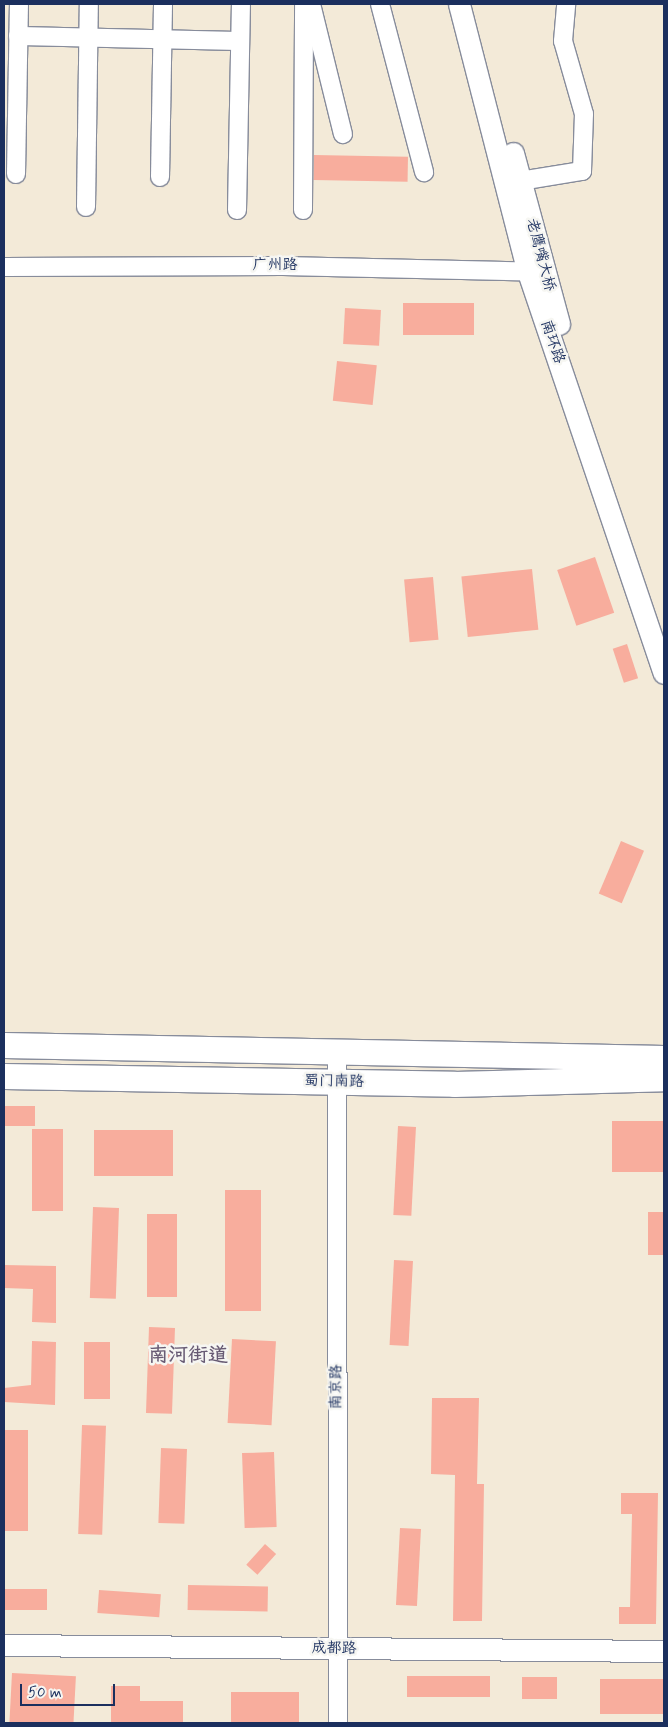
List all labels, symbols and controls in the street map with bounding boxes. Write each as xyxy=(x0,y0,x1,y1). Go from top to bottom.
street label: 老鹰嘴大桥 xyxy=(522,216,558,294)
street label: 广州路 xyxy=(253,257,297,275)
street label: 南环路 xyxy=(536,318,568,366)
street label: 蜀门南路 xyxy=(304,1072,364,1092)
district label: 南河街道 xyxy=(148,1343,228,1367)
street label: 南京路 xyxy=(328,1365,346,1409)
street label: 成都路 xyxy=(311,1640,357,1658)
scale bar xyxy=(22,1674,118,1706)
text: 50 m xyxy=(28,1683,62,1703)

